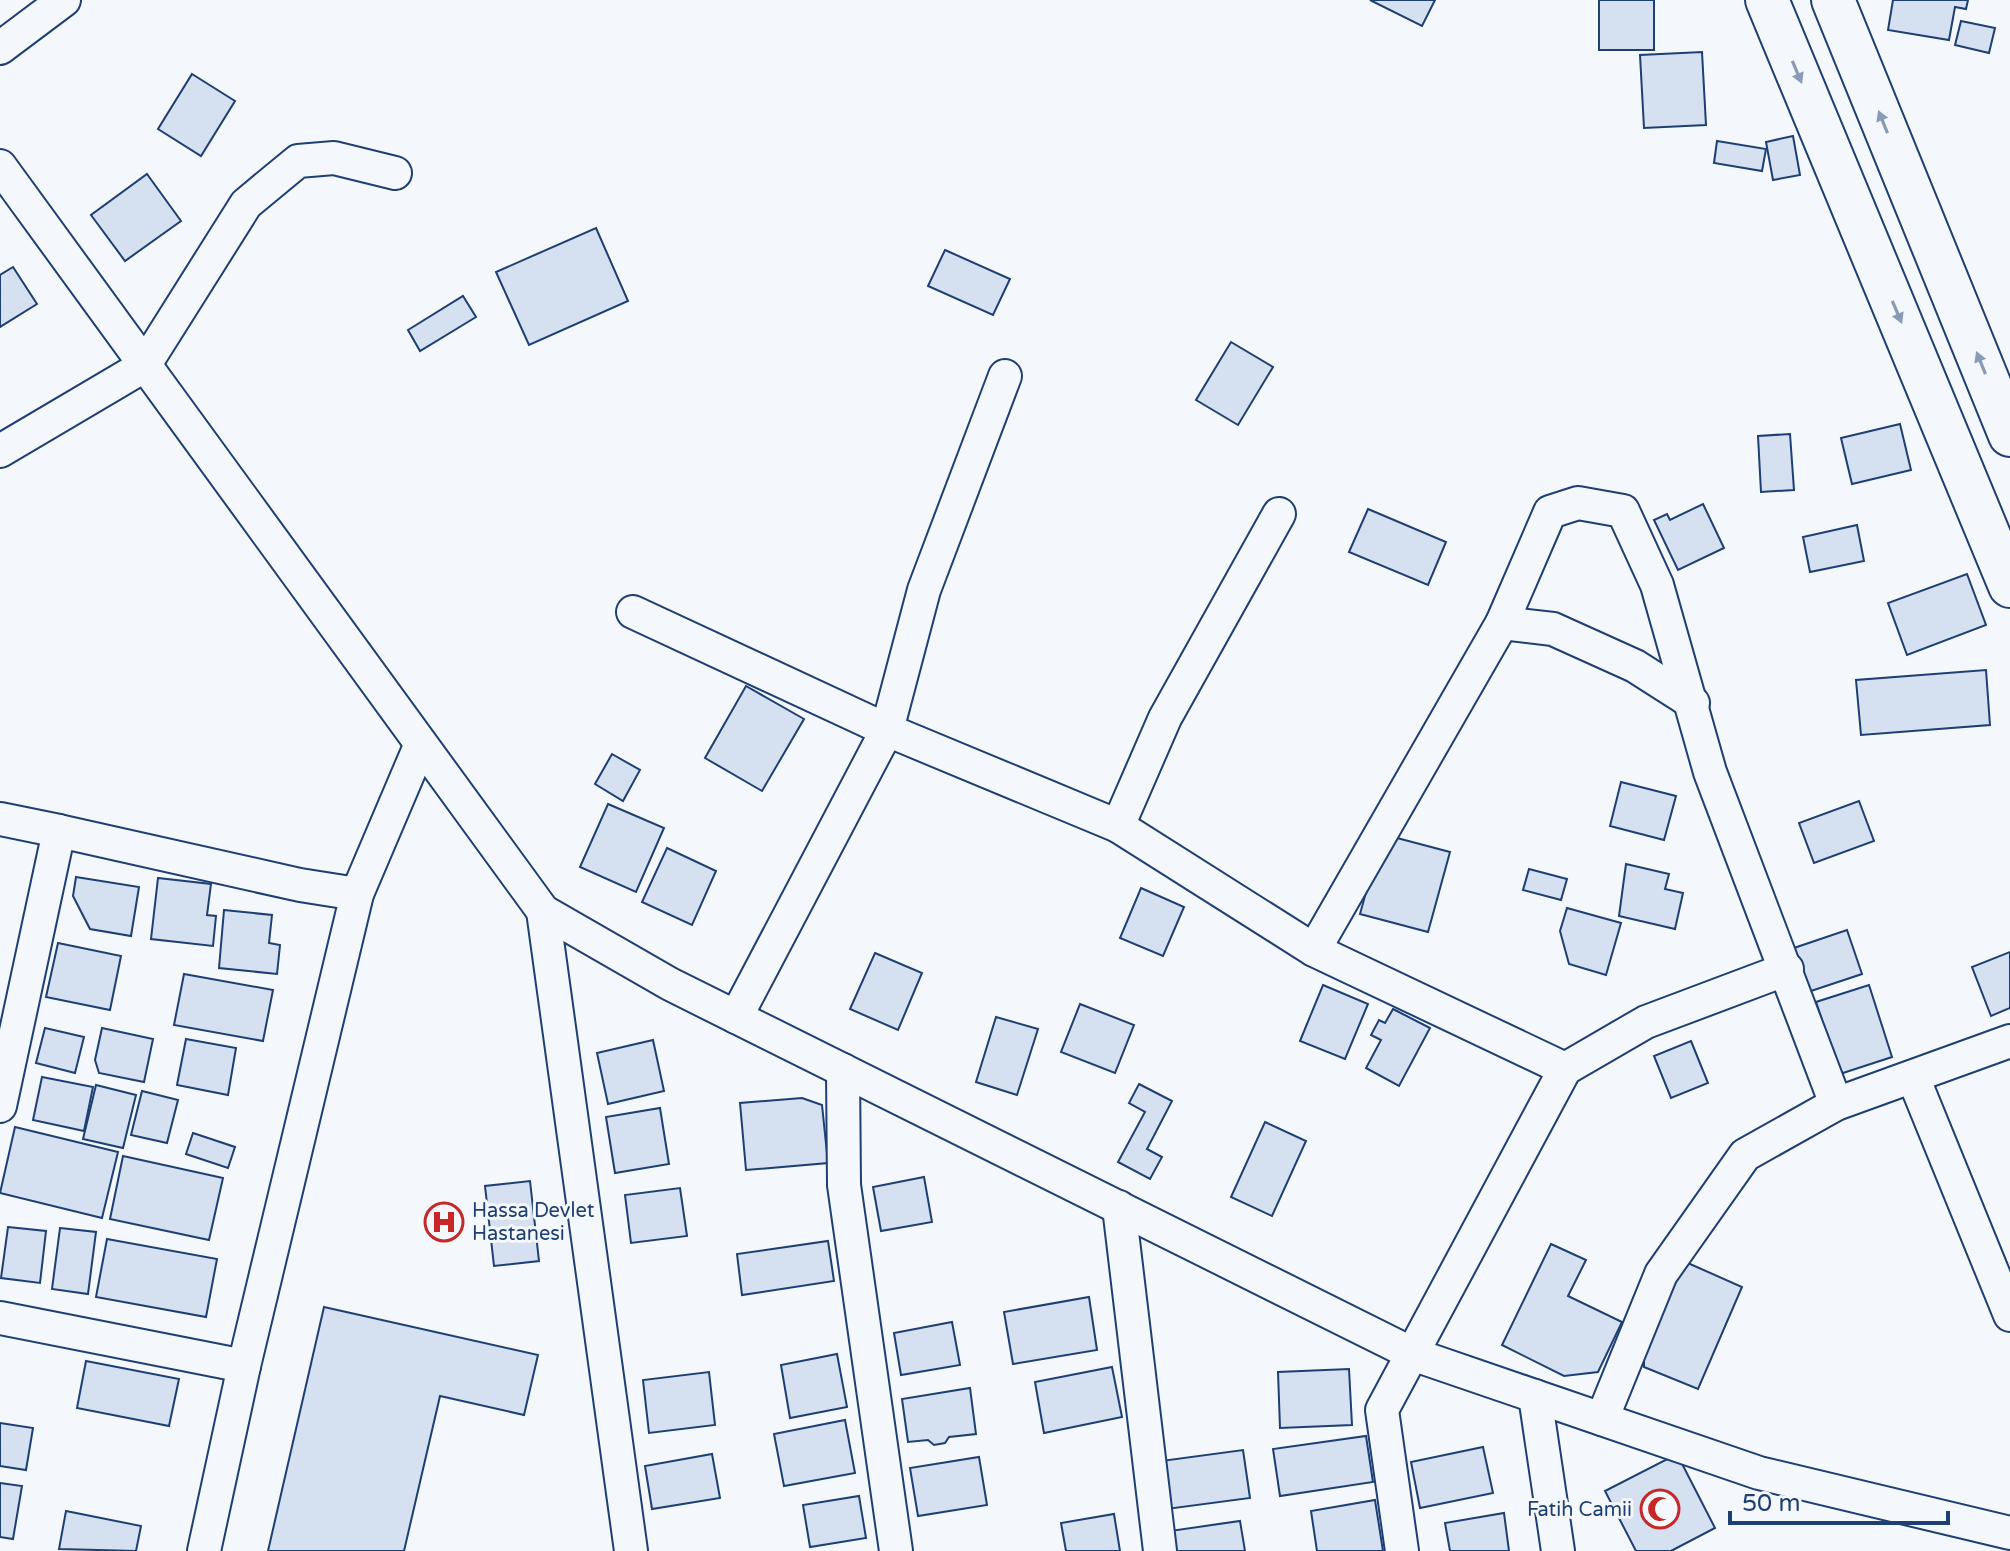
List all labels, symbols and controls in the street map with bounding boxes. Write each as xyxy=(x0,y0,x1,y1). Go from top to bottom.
one-way arrow xyxy=(1791,60,1804,84)
one-way arrow xyxy=(1876,110,1889,134)
one-way arrow xyxy=(1890,300,1903,324)
one-way arrow xyxy=(1974,351,1987,375)
place label: Hassa Devlet Hastanesi xyxy=(472,1199,595,1246)
hospital icon: Hassa Devlet Hastanesi xyxy=(423,1201,465,1243)
scale bar xyxy=(1730,1475,1948,1525)
mosque icon: Fatih Camii xyxy=(1639,1488,1681,1530)
text: 50 m xyxy=(1742,1489,1800,1518)
place label: Fatih Camii xyxy=(1527,1498,1632,1522)

